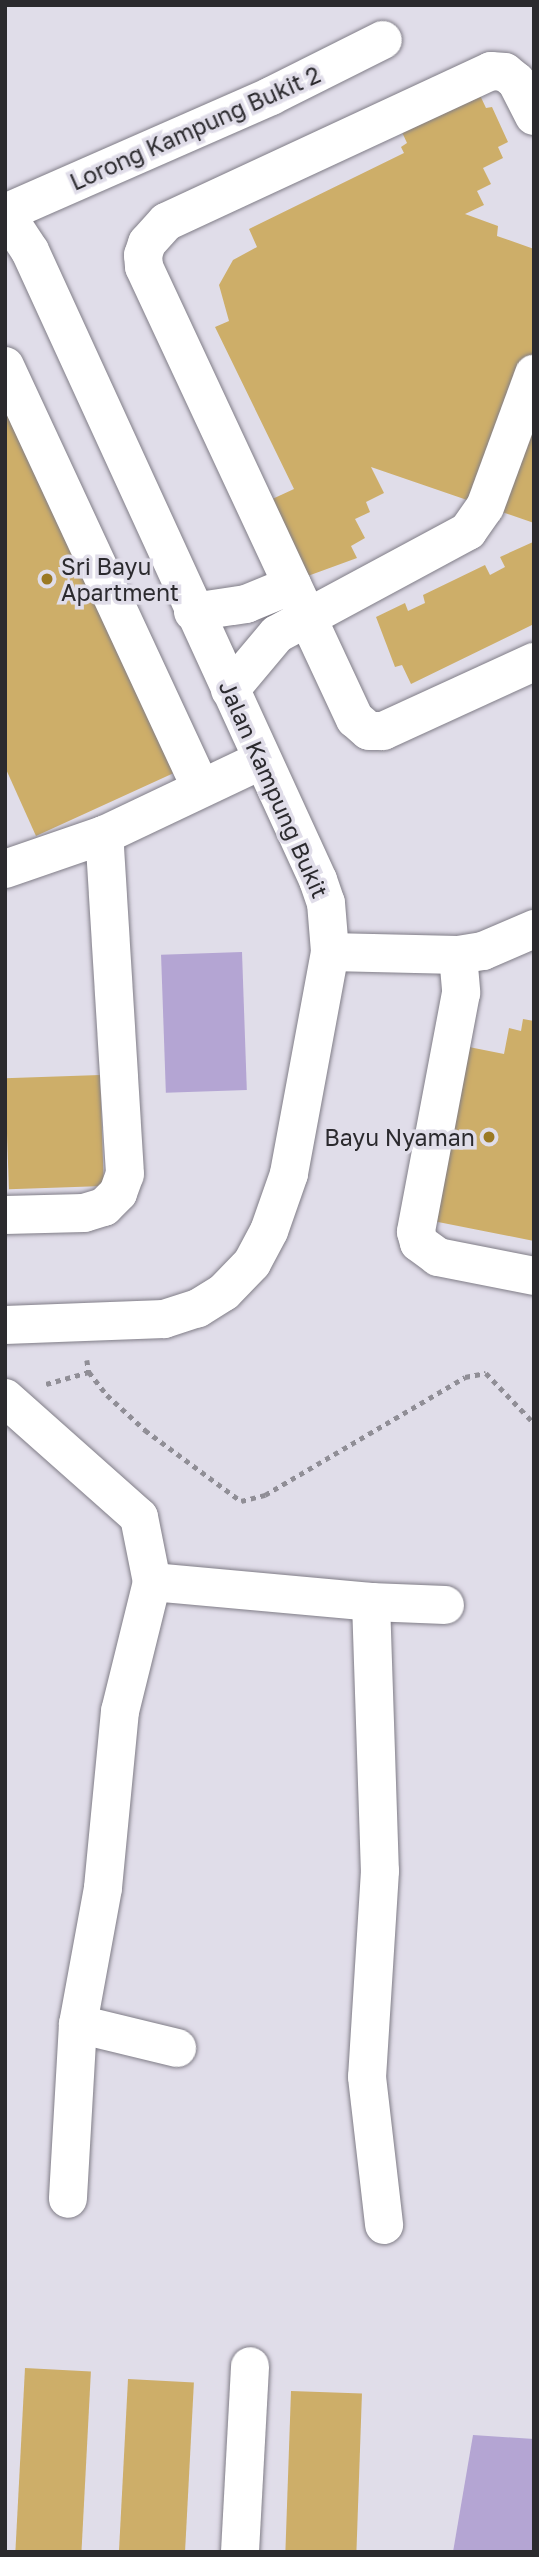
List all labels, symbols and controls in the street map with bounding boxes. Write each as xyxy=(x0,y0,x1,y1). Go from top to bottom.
street label: Lorong Kampung Bukit 2 xyxy=(66,60,324,196)
place label: Sri Bayu Apartment xyxy=(61,552,179,606)
marker: Sri Bayu Apartment xyxy=(39,571,55,587)
street label: Jalan Kampung Bukit xyxy=(214,676,334,902)
place label: Bayu Nyaman xyxy=(324,1123,475,1151)
marker: Bayu Nyaman xyxy=(481,1129,497,1145)

